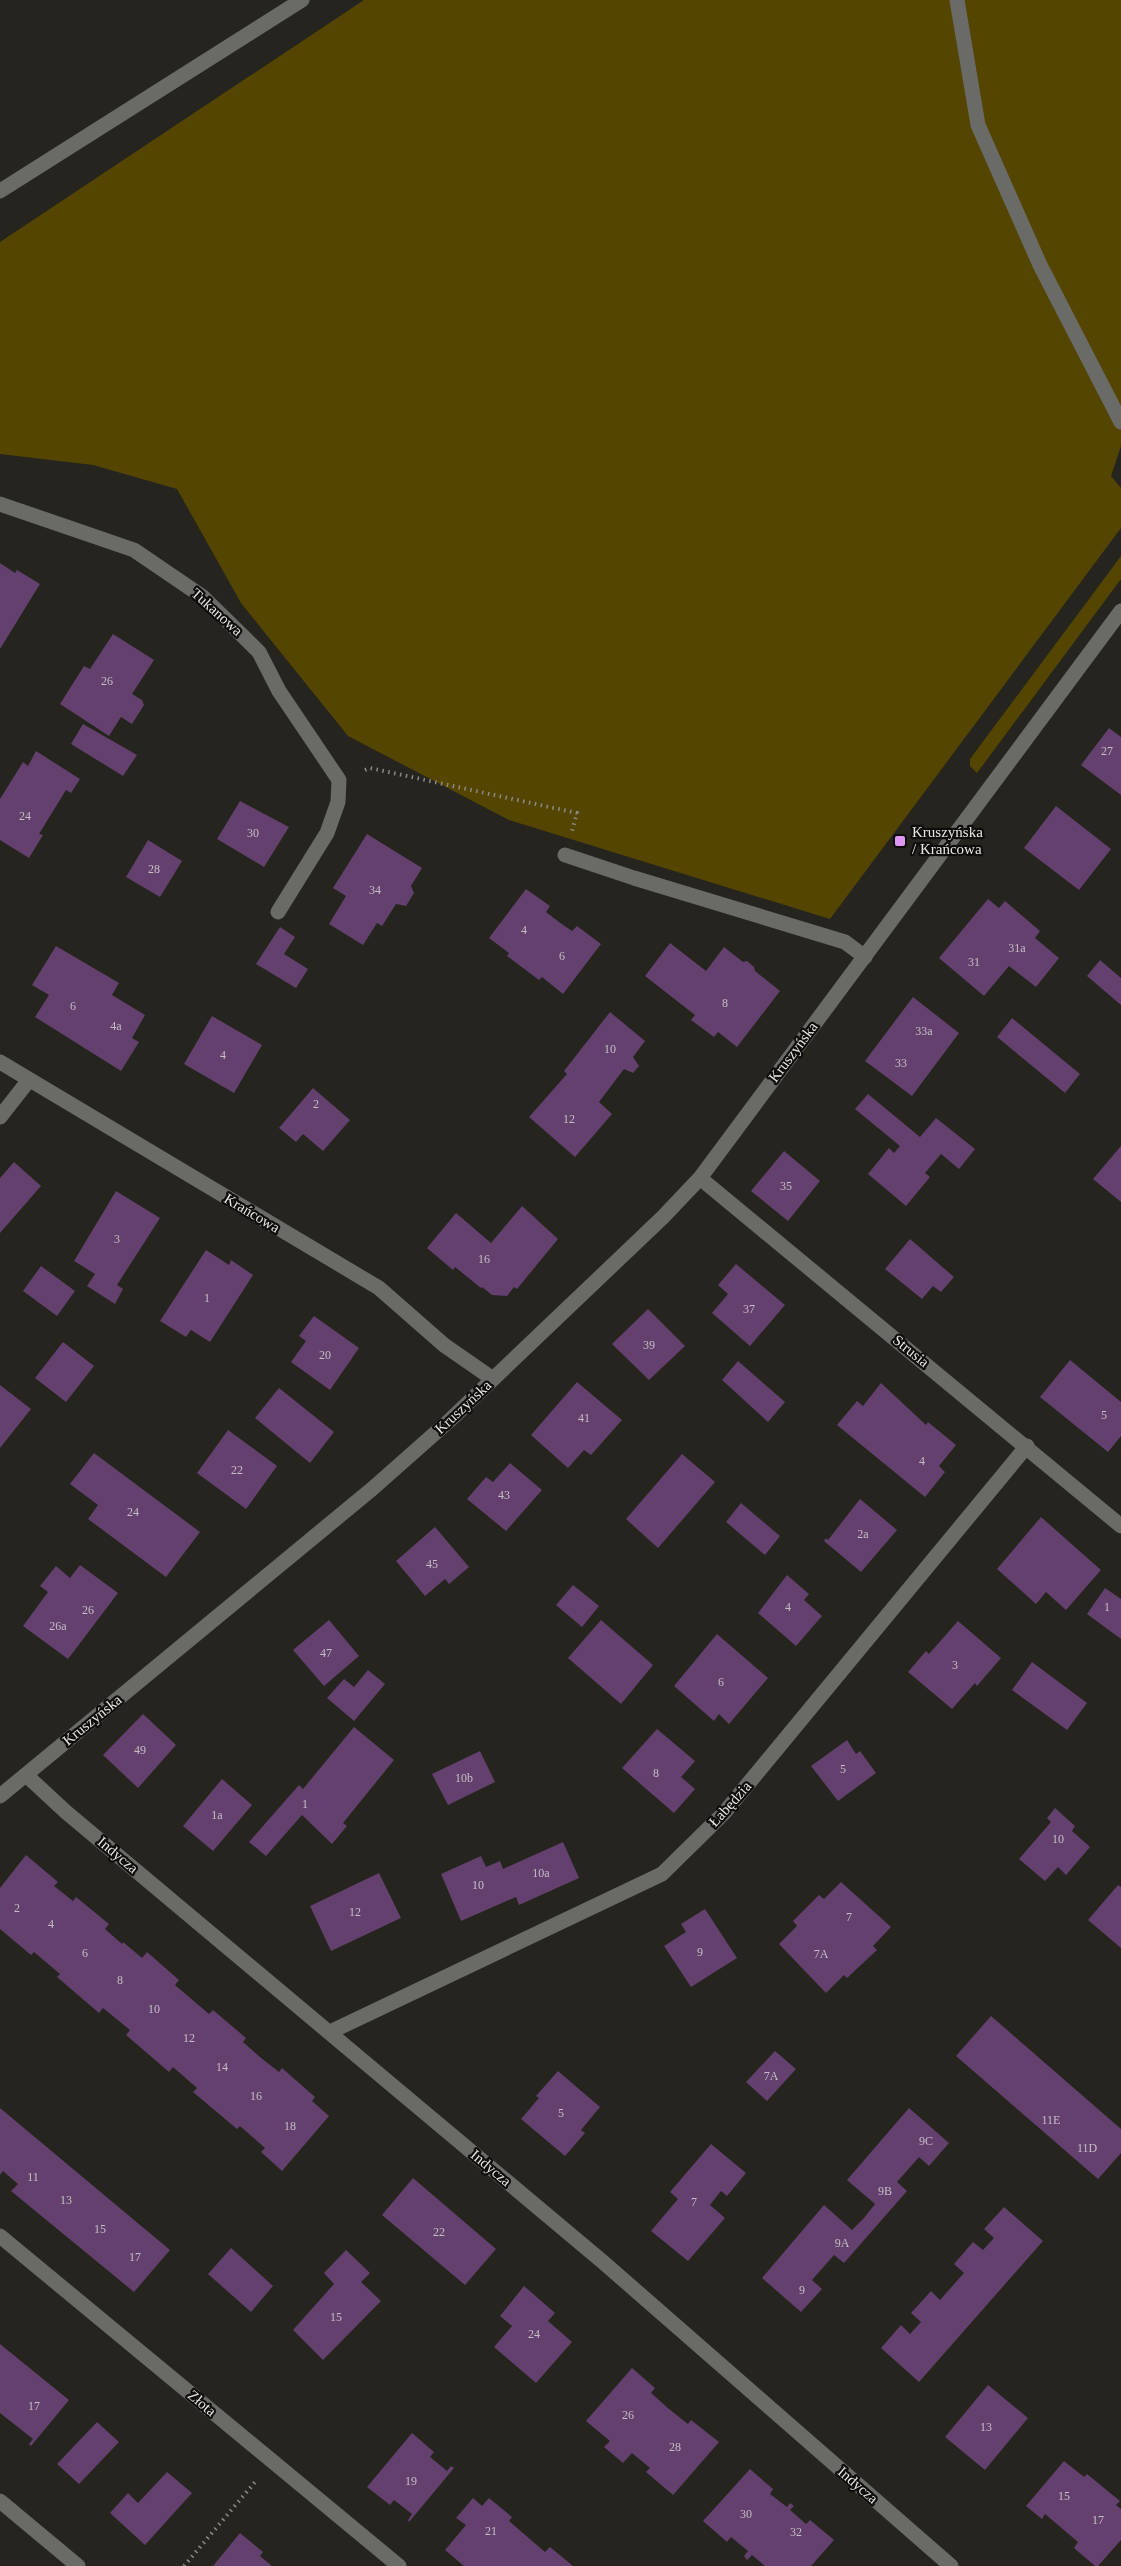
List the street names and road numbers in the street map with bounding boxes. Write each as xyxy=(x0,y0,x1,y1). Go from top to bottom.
street label: Tukanowa xyxy=(188,585,246,639)
street label: Kruszyńska xyxy=(765,1019,821,1085)
street label: Krańcowa xyxy=(221,1190,283,1236)
street label: Strusia xyxy=(890,1332,932,1371)
street label: Kruszyńska xyxy=(432,1377,495,1437)
street label: Kruszyńska xyxy=(59,1691,125,1749)
street label: Łabędzia xyxy=(706,1778,755,1830)
street label: Indycza xyxy=(95,1834,142,1877)
street label: Indycza xyxy=(468,2147,515,2190)
street label: Złota xyxy=(185,2387,220,2420)
street label: Indycza xyxy=(835,2463,881,2507)

